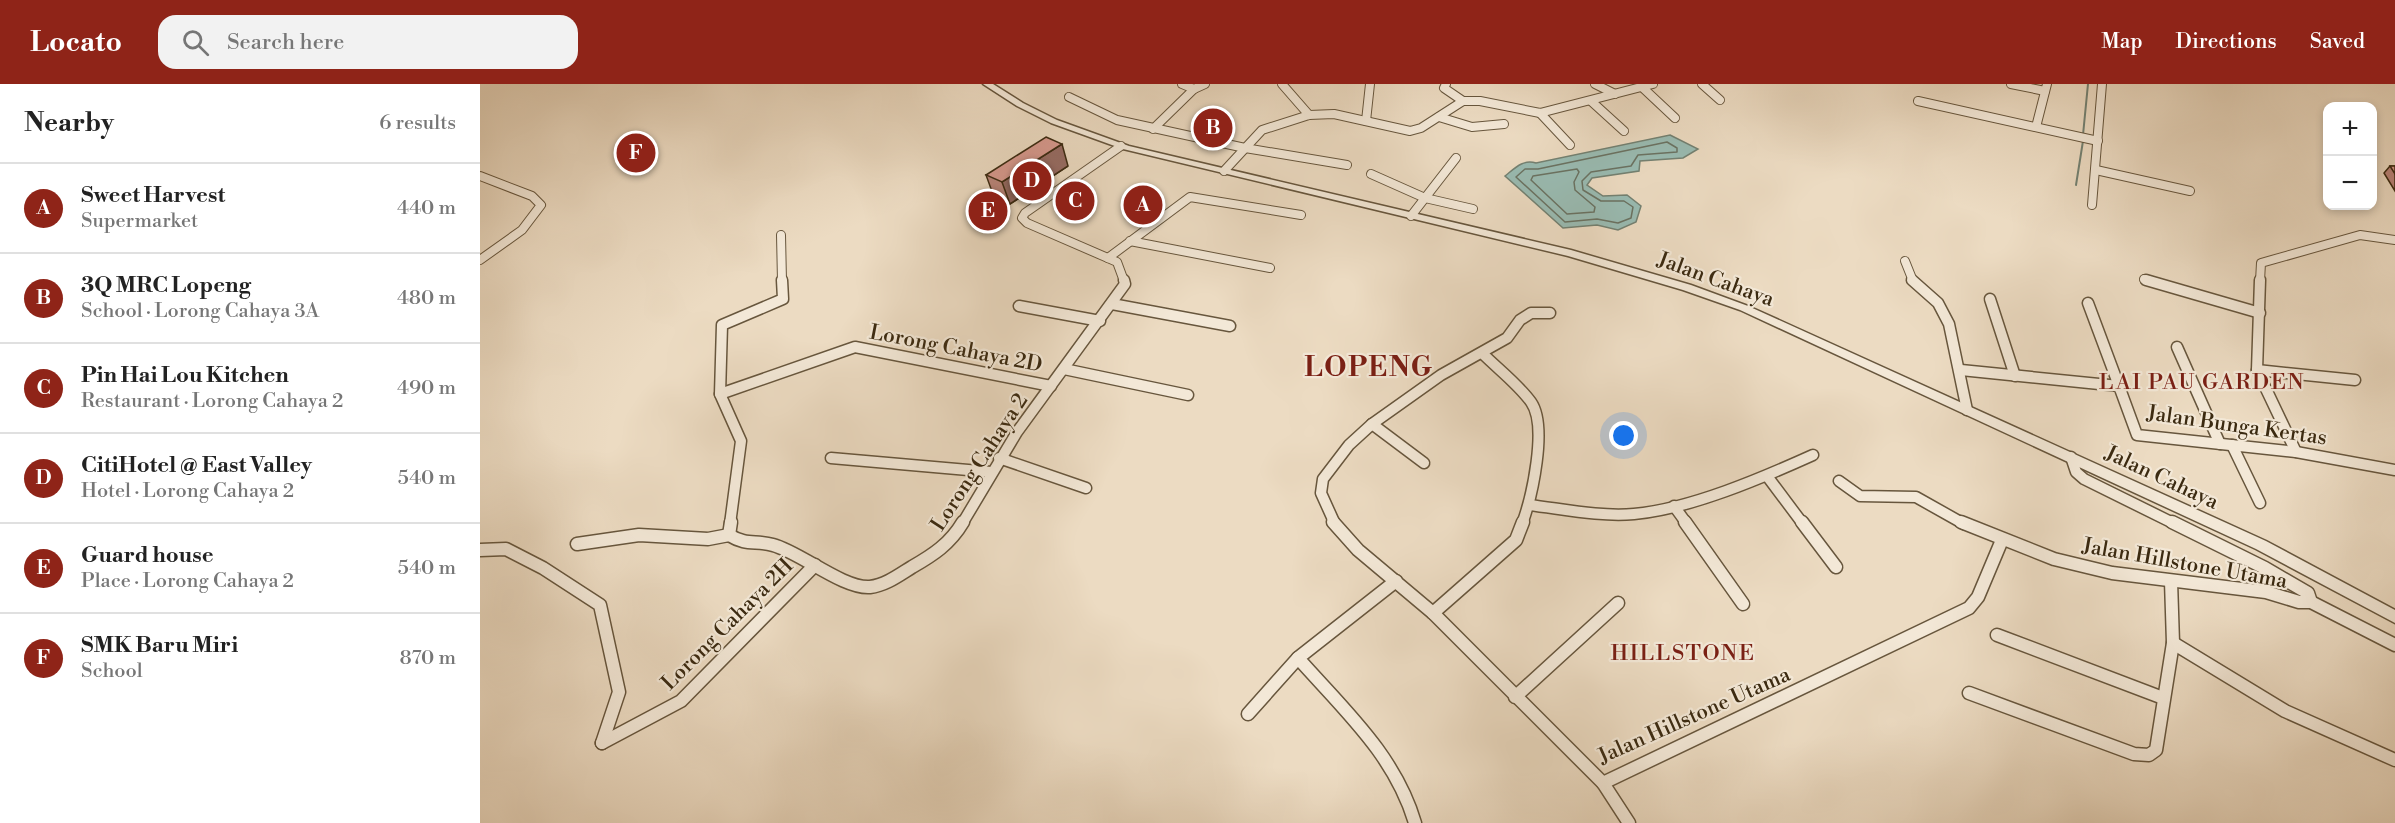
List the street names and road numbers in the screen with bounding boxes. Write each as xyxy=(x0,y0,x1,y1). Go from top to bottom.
street label: Jalan Cahaya xyxy=(1653,247,1778,313)
street label: Lorong Cahaya 2D xyxy=(867,319,1044,378)
street label: Lorong Cahaya 2 xyxy=(926,389,1034,536)
street label: Jalan Bunga Kertas xyxy=(2144,400,2328,451)
street label: Jalan Cahaya xyxy=(2100,440,2223,516)
street label: Jalan Hillstone Utama xyxy=(2079,533,2290,595)
street label: Lorong Cahaya 2H xyxy=(656,553,799,696)
street label: Jalan Hillstone Utama xyxy=(1593,662,1795,770)

